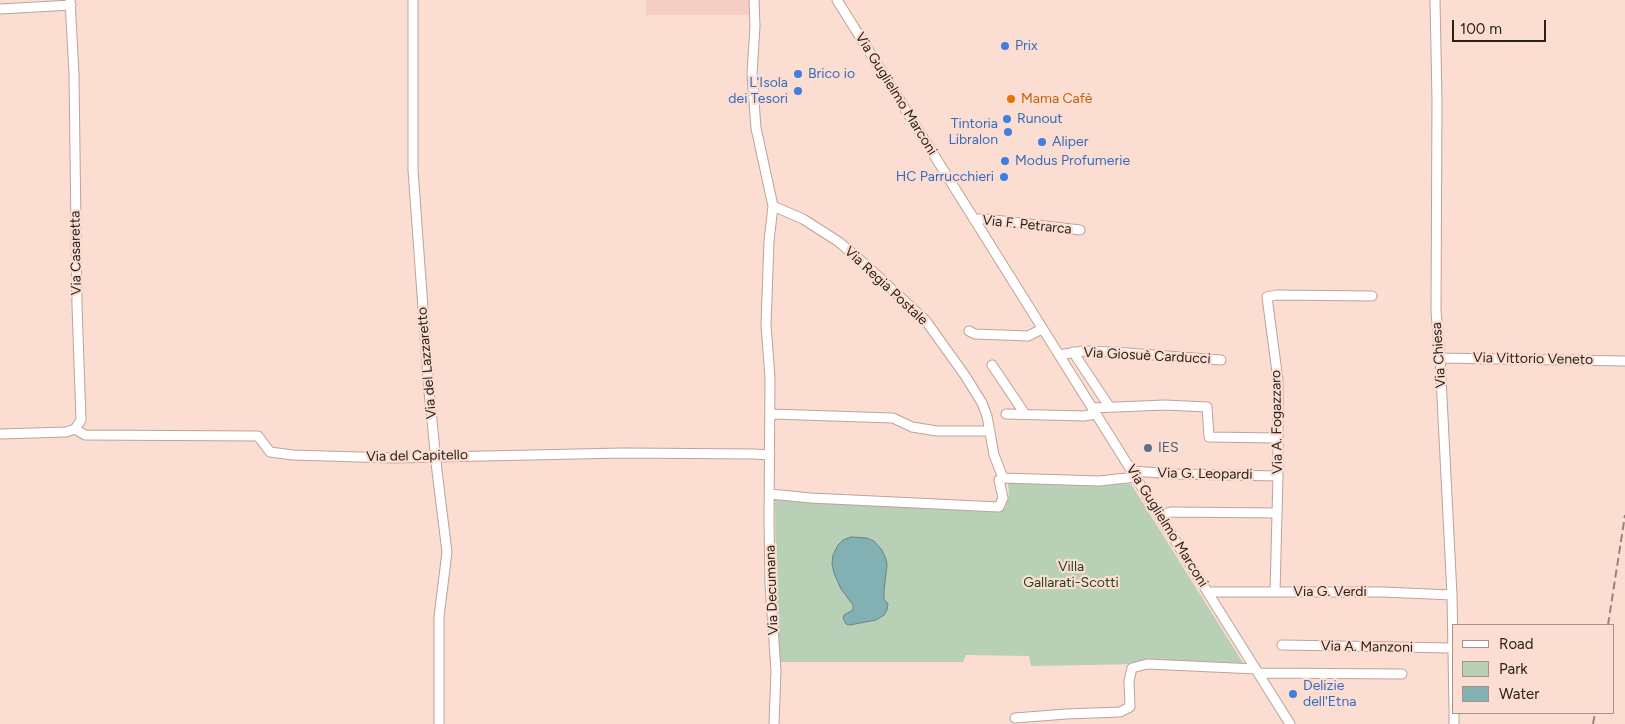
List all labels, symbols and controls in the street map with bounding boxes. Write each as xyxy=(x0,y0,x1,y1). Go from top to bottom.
scale bar xyxy=(1455,10,1549,42)
text: 100 m xyxy=(1460,20,1502,38)
street label: Via Guglielmo Marconi xyxy=(851,30,941,158)
place label: Prix xyxy=(1015,38,1038,54)
marker: Prix xyxy=(999,40,1011,52)
place label: Brico io xyxy=(808,66,855,82)
marker: Brico io xyxy=(792,68,804,80)
place label: L'Isola dei Tesori xyxy=(728,75,788,108)
marker: L'Isola dei Tesori xyxy=(792,85,804,97)
place label: Mama Cafè xyxy=(1021,91,1093,107)
marker: Mama Cafè xyxy=(1005,93,1017,105)
place label: Runout xyxy=(1017,111,1063,127)
marker: Runout xyxy=(1001,113,1013,125)
place label: Tintoria Libralon xyxy=(948,116,998,148)
marker: Tintoria Libralon xyxy=(1002,126,1014,138)
place label: Aliper xyxy=(1052,134,1088,150)
marker: Aliper xyxy=(1036,136,1048,148)
place label: Modus Profumerie xyxy=(1015,153,1130,169)
marker: Modus Profumerie xyxy=(999,155,1011,167)
place label: HC Parrucchieri xyxy=(896,169,994,185)
marker: HC Parrucchieri xyxy=(998,171,1010,183)
street label: Via Casaretta xyxy=(67,211,85,295)
street label: Via F. Petrarca xyxy=(981,212,1073,238)
street label: Via Regia Postale xyxy=(841,243,931,329)
street label: Via del Lazzaretto xyxy=(414,306,440,420)
street label: Via Chiesa xyxy=(1428,321,1450,389)
street label: Via Giosuè Carducci xyxy=(1083,344,1211,368)
street label: Via Vittorio Veneto xyxy=(1473,350,1593,368)
street label: Via A. Fogazzaro xyxy=(1268,370,1286,474)
place label: IES xyxy=(1158,440,1179,456)
marker: IES xyxy=(1142,442,1154,454)
street label: Via del Capitello xyxy=(366,447,468,465)
street label: Via Guglielmo Marconi xyxy=(1122,462,1212,590)
street label: Via G. Leopardi xyxy=(1157,465,1253,483)
street label: Via Decumana xyxy=(762,545,782,635)
park label: Villa Gallarati-Scotti xyxy=(1023,559,1119,592)
street label: Via G. Verdi xyxy=(1293,584,1367,600)
legend xyxy=(1452,624,1615,714)
text: Road xyxy=(1499,635,1534,653)
street label: Via A. Manzoni xyxy=(1321,638,1413,656)
text: Park xyxy=(1499,660,1528,678)
place label: Delizie dell'Etna xyxy=(1303,678,1356,710)
text: Water xyxy=(1499,685,1539,703)
marker: Delizie dell'Etna xyxy=(1287,688,1299,700)

